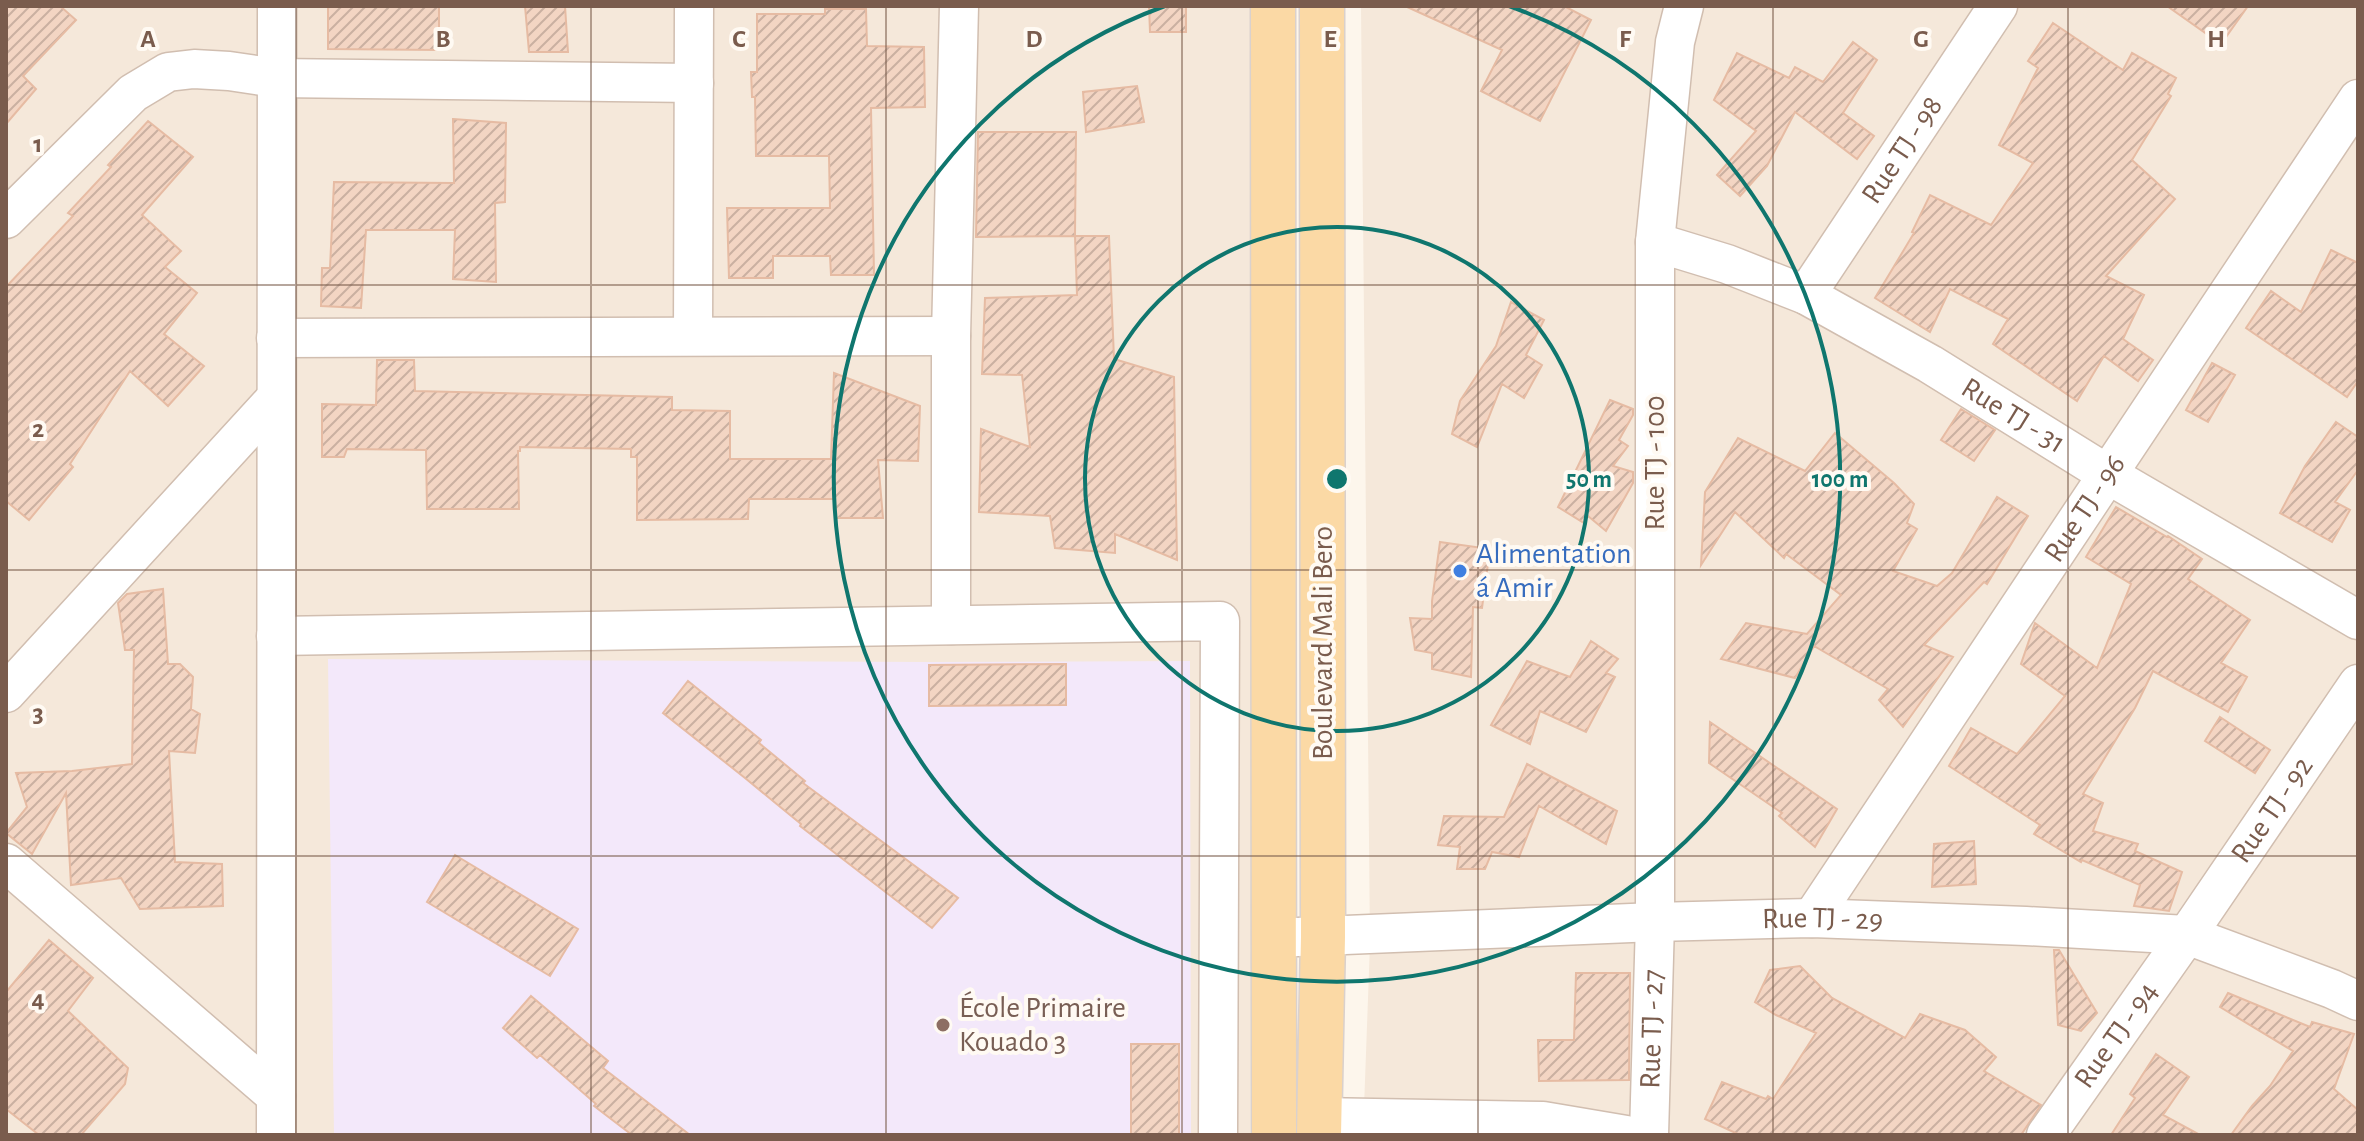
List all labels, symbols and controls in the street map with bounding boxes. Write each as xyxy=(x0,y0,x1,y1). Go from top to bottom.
text: A xyxy=(140,26,156,52)
text: B xyxy=(435,26,451,52)
text: C xyxy=(732,26,746,52)
text: D xyxy=(1025,26,1043,52)
text: E xyxy=(1323,26,1337,52)
text: F xyxy=(1619,26,1632,52)
text: G xyxy=(1913,26,1929,52)
text: H xyxy=(2207,26,2225,52)
street label: Rue TJ - 98 xyxy=(1856,91,1948,209)
text: 1 xyxy=(33,131,43,157)
street label: Rue TJ - 31 xyxy=(1956,372,2070,459)
street label: Rue TJ - 100 xyxy=(1640,395,1670,531)
text: 2 xyxy=(32,416,44,442)
street label: Rue TJ - 96 xyxy=(2039,450,2131,567)
centre of rings xyxy=(1323,465,1351,493)
text: 50 m xyxy=(1566,468,1612,492)
text: 100 m xyxy=(1812,468,1868,492)
street label: Boulevard Mali Bero xyxy=(1308,526,1338,760)
place label: Alimentation á Amir xyxy=(1476,539,1632,603)
marker: Alimentation á Amir xyxy=(1451,562,1469,580)
text: 3 xyxy=(32,701,44,727)
street label: Rue TJ - 92 xyxy=(2226,752,2319,868)
street label: Rue TJ - 29 xyxy=(1762,903,1884,936)
street label: Rue TJ - 27 xyxy=(1635,969,1669,1089)
street label: Rue TJ - 94 xyxy=(2069,977,2164,1094)
text: 4 xyxy=(31,986,45,1012)
place label: École Primaire Kouado 3 xyxy=(959,991,1126,1057)
marker: École Primaire Kouado 3 xyxy=(934,1016,952,1034)

